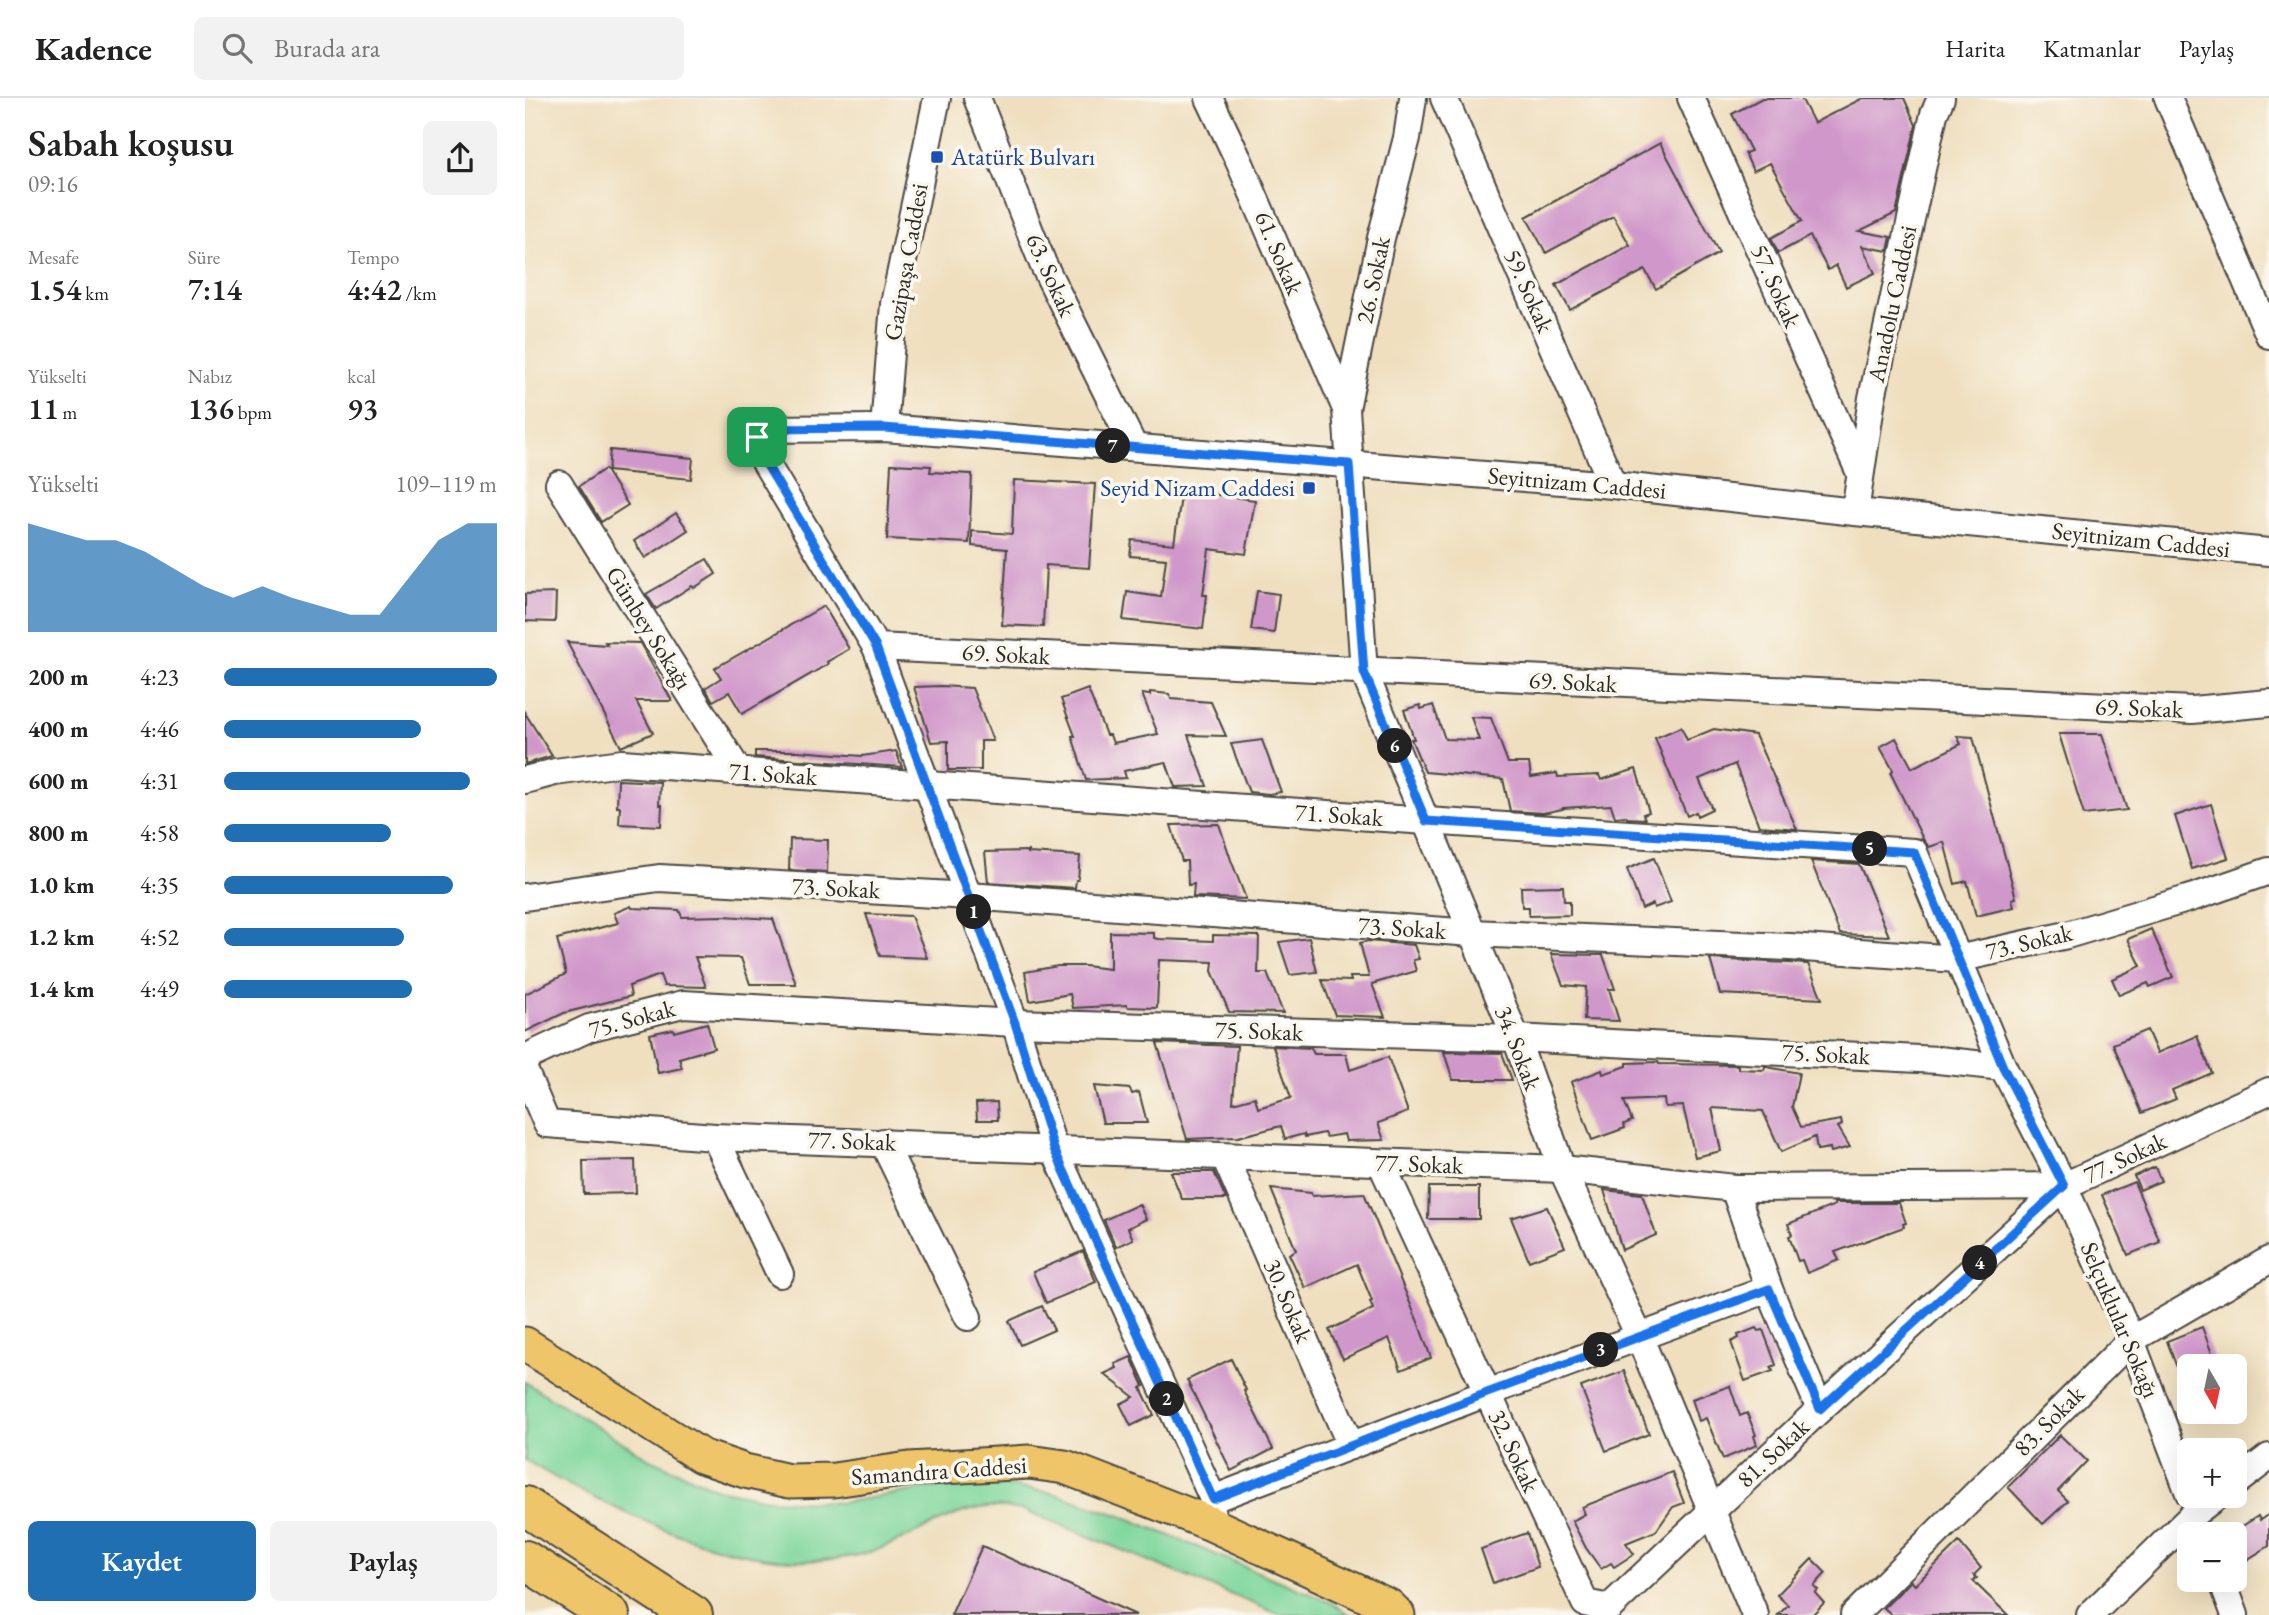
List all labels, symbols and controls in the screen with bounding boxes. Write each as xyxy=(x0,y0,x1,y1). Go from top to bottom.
search box xyxy=(194,17,684,80)
text: Kadence xyxy=(35,27,152,70)
icon: search xyxy=(218,29,256,67)
text: Burada ara xyxy=(274,31,380,65)
text: Harita xyxy=(1945,33,2005,64)
text: Katmanlar xyxy=(2043,33,2141,64)
text: Paylaş xyxy=(2179,33,2234,64)
text: Sabah koşusu xyxy=(28,118,234,167)
button: share xyxy=(423,121,497,195)
place label: Atatürk Bulvarı xyxy=(950,141,1095,172)
marker: Atatürk Bulvarı xyxy=(929,149,945,165)
text: 09:16 xyxy=(28,169,78,199)
street label: Gazipaşa Caddesi xyxy=(876,181,935,343)
street label: 61. Sokak xyxy=(1248,206,1311,300)
street label: Anadolu Caddesi xyxy=(1860,222,1923,386)
street label: 63. Sokak xyxy=(1019,228,1084,322)
street label: 26. Sokak xyxy=(1348,233,1397,326)
street label: 57. Sokak xyxy=(1744,239,1809,333)
street label: 59. Sokak xyxy=(1497,244,1562,338)
text: Mesafe xyxy=(28,245,79,270)
text: Süre xyxy=(188,245,220,270)
text: Tempo xyxy=(347,245,400,270)
text: 1.54 xyxy=(28,270,81,309)
text: 7:14 xyxy=(188,270,242,309)
text: 4:42 xyxy=(347,270,402,309)
text: km xyxy=(81,281,109,306)
text: /km xyxy=(402,281,437,306)
text: Yükselti xyxy=(28,364,87,389)
text: Nabız xyxy=(188,364,232,389)
text: kcal xyxy=(347,364,376,389)
text: 11 xyxy=(28,389,59,428)
text: 136 xyxy=(188,389,234,428)
text: 93 xyxy=(347,389,378,428)
text: m xyxy=(59,400,77,425)
text: bpm xyxy=(234,400,272,425)
pin xyxy=(727,407,787,467)
icon: arrive xyxy=(738,418,776,456)
pin: 7 xyxy=(1095,428,1131,464)
text: 7 xyxy=(1107,433,1118,458)
street label: Seyitnizam Caddesi xyxy=(1487,459,1668,506)
text: Yükselti xyxy=(28,469,99,499)
text: 109–119 m xyxy=(396,469,497,499)
place label: Seyid Nizam Caddesi xyxy=(1100,472,1295,503)
marker: Seyid Nizam Caddesi xyxy=(1301,480,1317,496)
street label: Seyitnizam Caddesi xyxy=(2050,515,2232,564)
street label: Günbey Sokağı xyxy=(599,560,700,695)
street label: 69. Sokak xyxy=(961,636,1052,671)
text: 200 m xyxy=(28,662,89,692)
text: 4:23 xyxy=(140,662,179,692)
street label: 69. Sokak xyxy=(1528,664,1619,699)
street label: 69. Sokak xyxy=(2094,690,2184,725)
text: 400 m xyxy=(28,714,89,744)
text: 4:46 xyxy=(140,714,179,744)
pin: 6 xyxy=(1377,728,1413,764)
text: 6 xyxy=(1389,733,1400,758)
street label: 71. Sokak xyxy=(728,755,819,792)
text: 600 m xyxy=(28,766,89,796)
text: 4:31 xyxy=(140,766,179,796)
street label: 71. Sokak xyxy=(1294,796,1385,833)
text: 800 m xyxy=(28,818,89,848)
text: 4:58 xyxy=(140,818,179,848)
pin: 5 xyxy=(1853,832,1887,866)
text: 5 xyxy=(1864,836,1875,861)
text: 1.0 km xyxy=(28,870,95,900)
text: 4:35 xyxy=(140,870,179,900)
street label: 73. Sokak xyxy=(791,870,882,905)
pin: 1 xyxy=(957,894,991,930)
text: 1 xyxy=(968,899,979,924)
street label: 73. Sokak xyxy=(1357,909,1448,946)
street label: 73. Sokak xyxy=(1982,916,2076,967)
text: 1.2 km xyxy=(28,922,95,952)
text: 4:52 xyxy=(140,922,179,952)
text: 1.4 km xyxy=(28,974,95,1004)
text: 4:49 xyxy=(140,974,179,1004)
street label: 75. Sokak xyxy=(585,992,679,1045)
street label: 34. Sokak xyxy=(1488,1001,1549,1095)
street label: 75. Sokak xyxy=(1214,1013,1304,1048)
street label: 75. Sokak xyxy=(1781,1036,1872,1071)
street label: 77. Sokak xyxy=(807,1123,897,1158)
street label: 77. Sokak xyxy=(2078,1125,2172,1190)
street label: 77. Sokak xyxy=(1374,1146,1464,1181)
street label: Selçuklular Sokağı xyxy=(2074,1237,2167,1403)
pin: 4 xyxy=(1963,1246,1997,1280)
text: 4 xyxy=(1974,1250,1985,1275)
street label: 30. Sokak xyxy=(1257,1254,1320,1348)
pin: 3 xyxy=(1583,1332,1619,1368)
text: 3 xyxy=(1595,1337,1606,1362)
north arrow xyxy=(2177,1354,2247,1424)
map controls xyxy=(2177,1354,2247,1592)
street label: 83. Sokak xyxy=(2007,1378,2091,1463)
pin: 2 xyxy=(1149,1382,1185,1416)
text: 2 xyxy=(1161,1386,1172,1411)
street label: 32. Sokak xyxy=(1482,1404,1547,1498)
street label: 81. Sokak xyxy=(1730,1411,1816,1494)
button: + xyxy=(2177,1438,2247,1508)
street label: Samandıra Caddesi xyxy=(850,1449,1028,1492)
button: Kaydet xyxy=(28,1521,256,1601)
button: Paylaş xyxy=(270,1521,497,1601)
button: − xyxy=(2177,1522,2247,1592)

